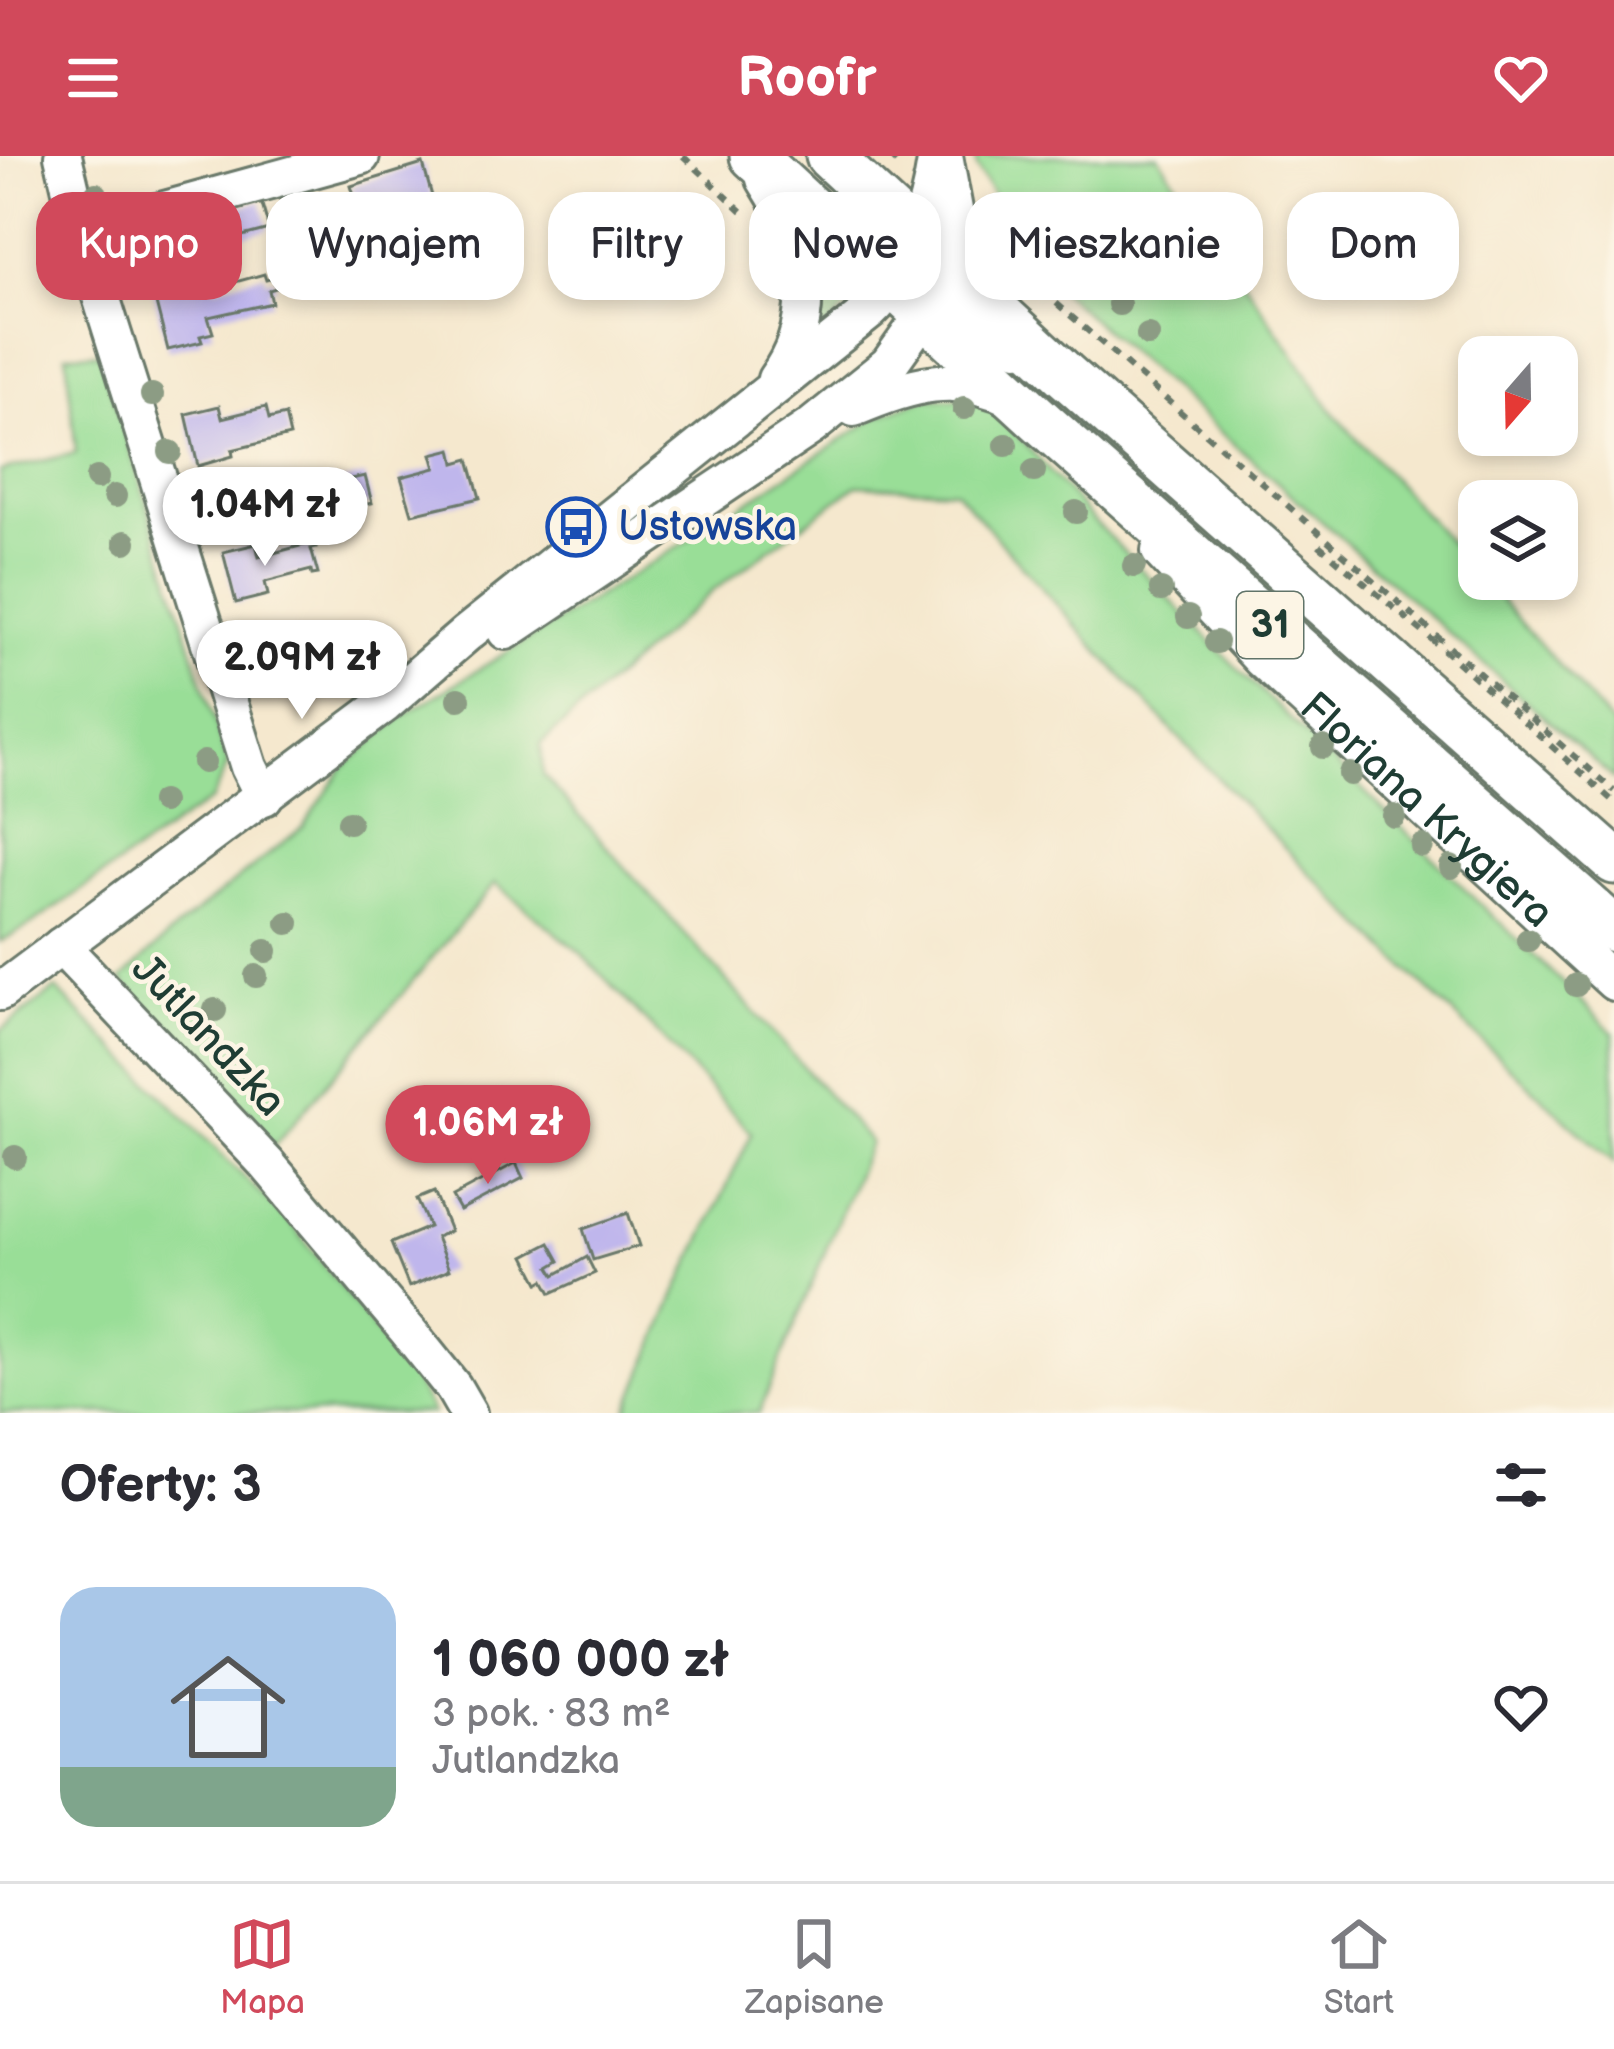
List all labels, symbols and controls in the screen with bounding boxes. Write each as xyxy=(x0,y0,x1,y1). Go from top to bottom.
icon: menu xyxy=(60,45,126,111)
icon: heart xyxy=(1488,45,1554,111)
text: Roofr xyxy=(737,46,877,111)
chip: Kupno xyxy=(36,192,242,300)
chip: Wynajem xyxy=(266,192,524,300)
chip: Filtry xyxy=(548,192,725,300)
chip: Nowe xyxy=(749,192,941,300)
chip: Mieszkanie xyxy=(965,192,1263,300)
chip: Dom xyxy=(1287,192,1459,300)
north arrow xyxy=(1458,336,1578,456)
map controls xyxy=(1458,336,1578,600)
pin: 1.04M zł xyxy=(141,467,389,569)
button: layers xyxy=(1458,480,1578,600)
text: 1.04M zł xyxy=(190,482,340,529)
bus stop icon: Ustowska xyxy=(545,496,607,558)
place label: Ustowska xyxy=(618,502,797,553)
road number: 31 xyxy=(1237,592,1303,658)
pin: 2.09M zł xyxy=(178,620,426,722)
text: 2.09M zł xyxy=(223,635,381,682)
street label: Floriana Krygiera xyxy=(1289,682,1563,939)
street label: Jutlandzka xyxy=(120,945,296,1127)
pin: 1.06M zł xyxy=(364,1085,612,1187)
text: 1.06M zł xyxy=(412,1100,564,1147)
icon: filters xyxy=(1488,1452,1554,1518)
text: Oferty: 3 xyxy=(60,1455,262,1516)
text: 1 060 000 zł xyxy=(432,1630,729,1691)
icon: home xyxy=(156,1635,300,1779)
icon: heart xyxy=(1488,1674,1554,1740)
text: 3 pok. · 83 m² xyxy=(432,1691,671,1738)
text: Jutlandzka xyxy=(432,1738,620,1785)
tab: Mapa xyxy=(220,1911,305,2023)
tab: Zapisane xyxy=(745,1911,884,2023)
tab: Start xyxy=(1324,1911,1394,2023)

